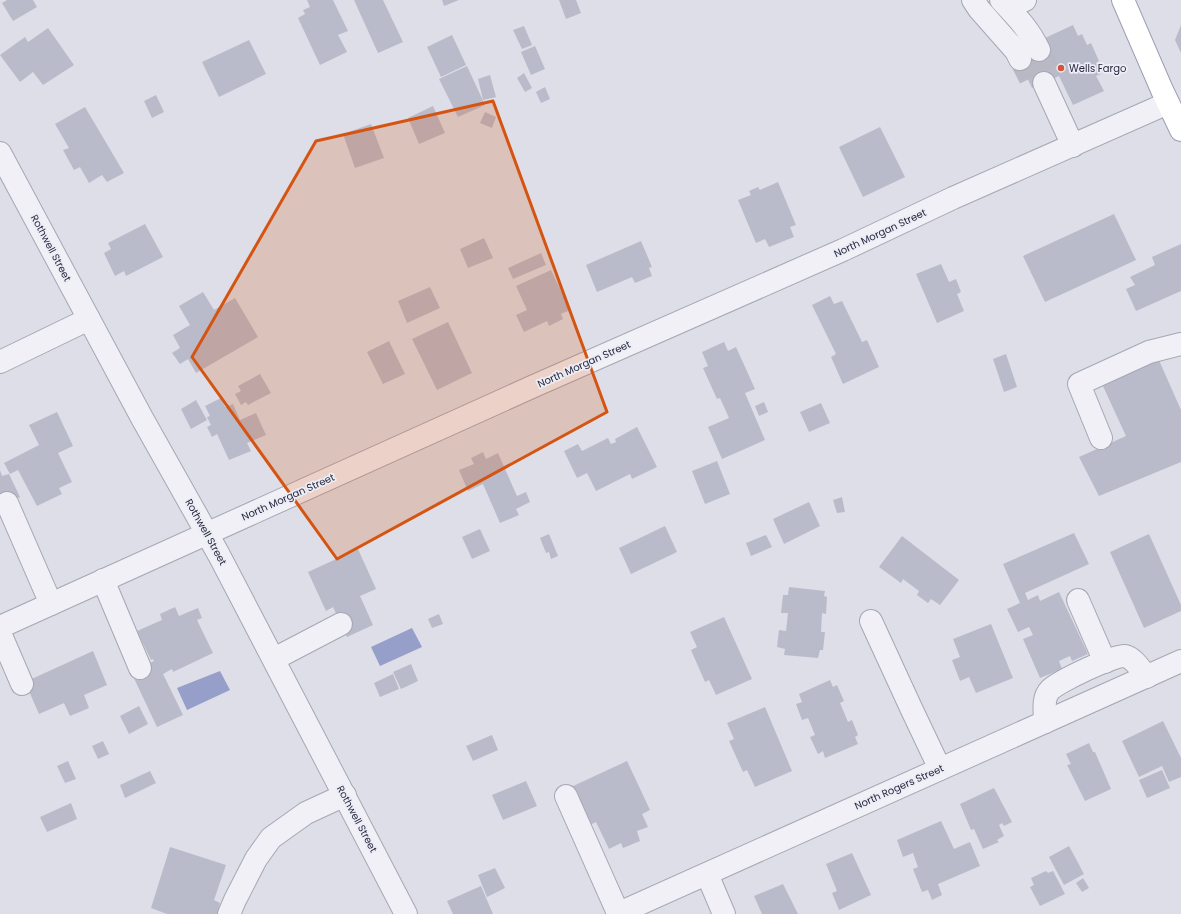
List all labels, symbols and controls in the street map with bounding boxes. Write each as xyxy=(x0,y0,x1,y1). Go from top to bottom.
place label: Wells Fargo xyxy=(1069,61,1126,76)
marker: Wells Fargo xyxy=(1056,63,1066,73)
street label: North Morgan Street xyxy=(831,205,929,261)
street label: Rothwell Street xyxy=(27,212,75,284)
street label: North Morgan Street xyxy=(535,337,633,391)
street label: North Morgan Street xyxy=(239,470,337,524)
street label: Rothwell Street xyxy=(182,496,231,568)
street label: North Rogers Street xyxy=(852,760,946,813)
street label: Rothwell Street xyxy=(333,783,381,855)

